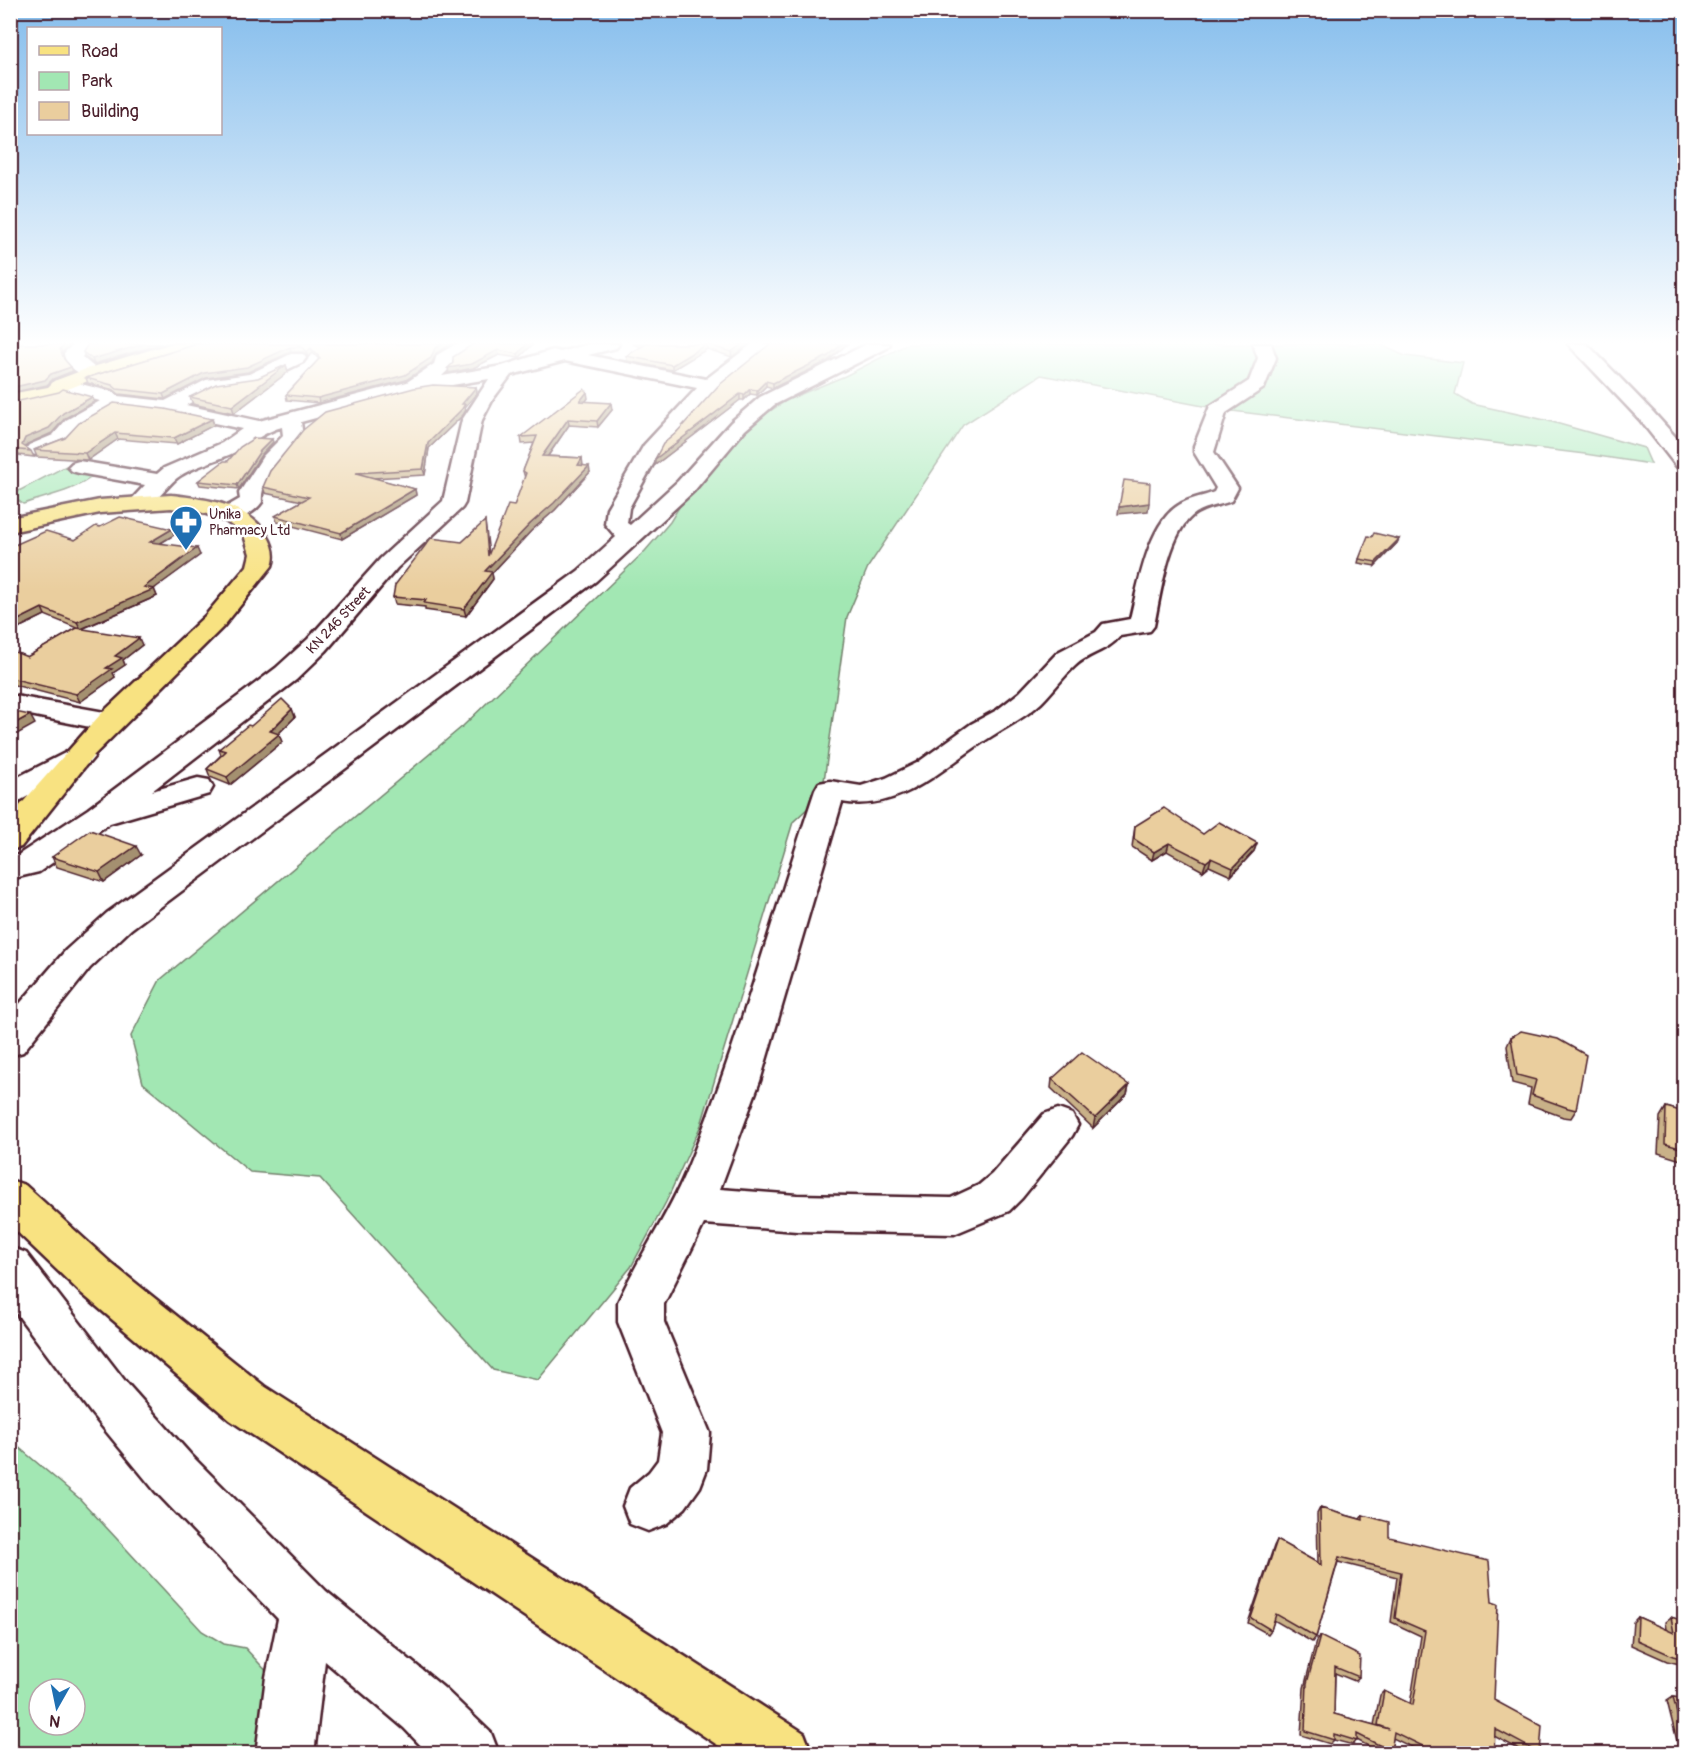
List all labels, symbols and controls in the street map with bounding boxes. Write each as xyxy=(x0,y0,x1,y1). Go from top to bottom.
legend xyxy=(27,27,222,135)
text: Road xyxy=(81,40,118,63)
text: Park xyxy=(81,70,113,93)
text: Building xyxy=(81,100,139,123)
pharmacy icon: Unika Pharmacy Ltd xyxy=(168,504,204,551)
place label: Unika Pharmacy Ltd xyxy=(209,506,290,539)
street label: KN 246 Street xyxy=(303,583,374,658)
north arrow xyxy=(27,1677,87,1737)
text: N xyxy=(48,1710,62,1732)

